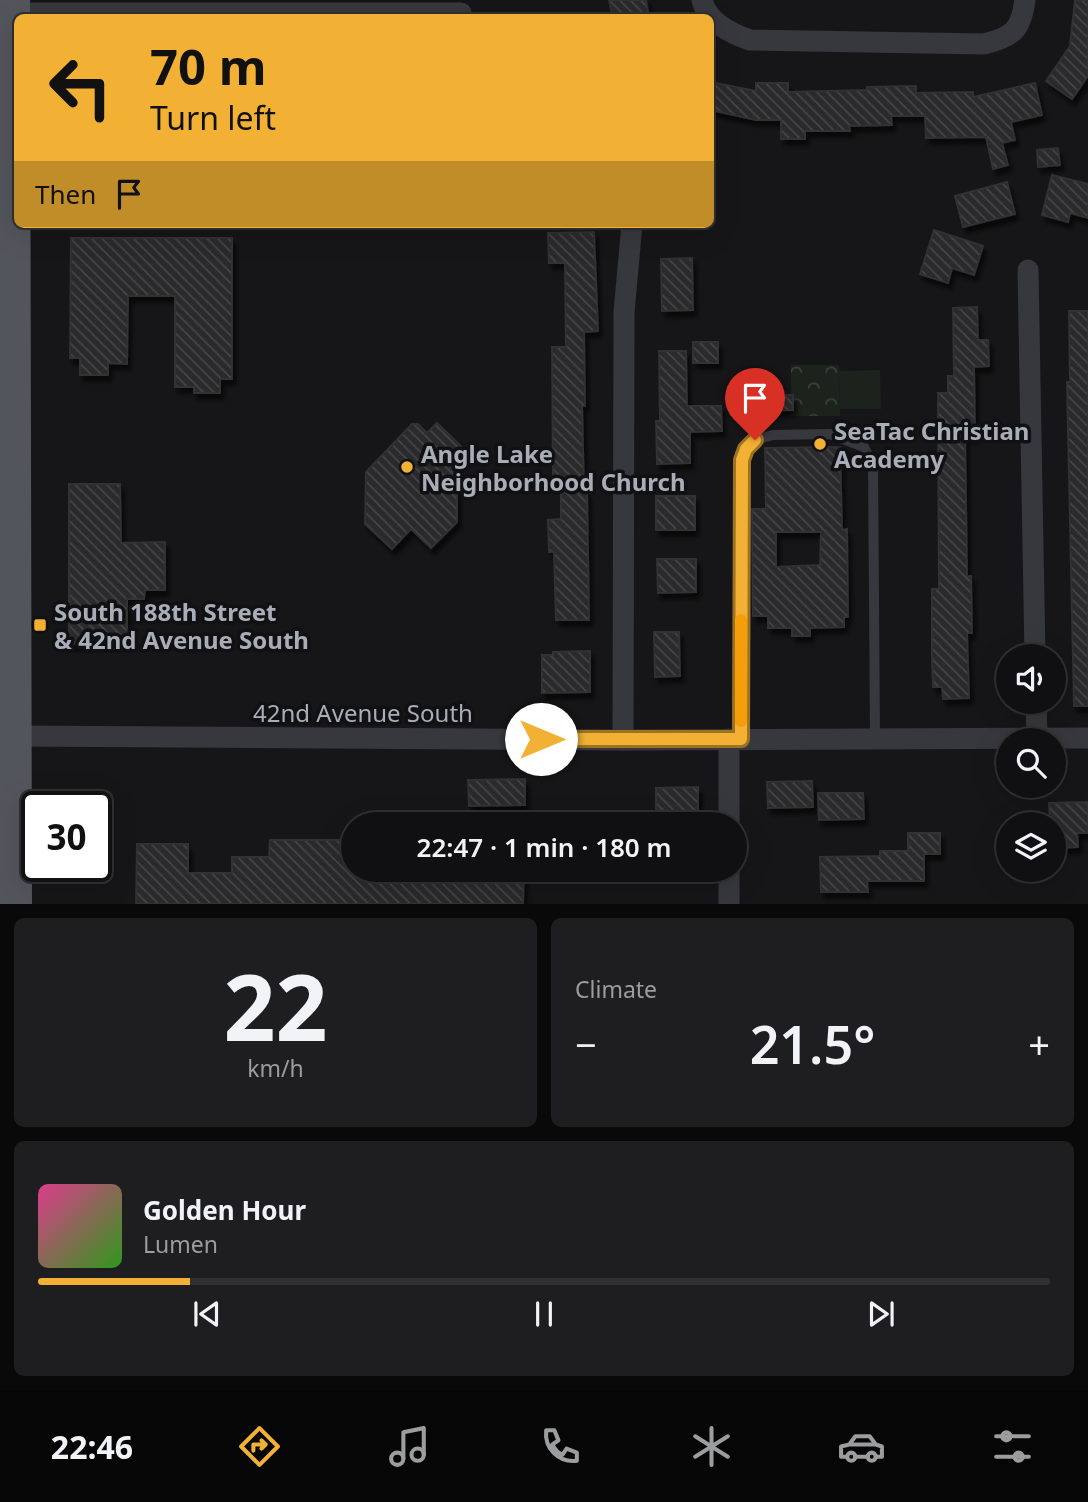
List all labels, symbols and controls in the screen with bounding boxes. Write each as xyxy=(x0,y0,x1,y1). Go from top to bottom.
text: 70 m xyxy=(150,33,267,99)
icon: left xyxy=(35,42,126,133)
text: Turn left xyxy=(150,96,276,139)
icon: arrive xyxy=(110,175,148,213)
text: Then xyxy=(35,176,96,212)
pin xyxy=(725,368,785,440)
icon: arrive xyxy=(736,379,774,417)
place label: SeaTac Christian Academy xyxy=(834,414,1029,475)
marker: SeaTac Christian Academy xyxy=(812,436,828,452)
place label: Angle Lake Neighborhood Church xyxy=(421,437,686,498)
marker: Angle Lake Neighborhood Church xyxy=(399,459,415,475)
place label: South 188th Street & 42nd Avenue South xyxy=(54,595,309,656)
marker: South 188th Street & 42nd Avenue South xyxy=(32,617,48,633)
map controls xyxy=(996,644,1066,882)
button: sound xyxy=(996,644,1066,714)
street label: 42nd Avenue South xyxy=(253,696,473,729)
position arrow xyxy=(504,702,578,776)
button: search xyxy=(996,728,1066,798)
speed limit sign: 30 xyxy=(21,791,112,882)
button: layers xyxy=(996,812,1066,882)
text: 22:47 · 1 min · 180 m xyxy=(417,829,671,865)
text: 22 xyxy=(223,944,328,1068)
text: Climate xyxy=(575,973,657,1005)
text: 21.5° xyxy=(750,1008,875,1079)
text: − xyxy=(575,1018,597,1070)
text: + xyxy=(1028,1018,1050,1070)
text: km/h xyxy=(247,1052,304,1084)
text: Golden Hour xyxy=(143,1192,306,1228)
text: Lumen xyxy=(143,1228,218,1260)
icon: previous xyxy=(188,1295,226,1333)
icon: pause xyxy=(525,1295,563,1333)
icon: next xyxy=(862,1295,900,1333)
icon: directions xyxy=(235,1422,284,1471)
icon: music xyxy=(385,1422,434,1471)
icon: phone xyxy=(536,1422,585,1471)
icon: climate xyxy=(687,1422,736,1471)
icon: car xyxy=(837,1422,886,1471)
icon: filters xyxy=(988,1422,1037,1471)
text: 22:46 xyxy=(51,1425,133,1468)

